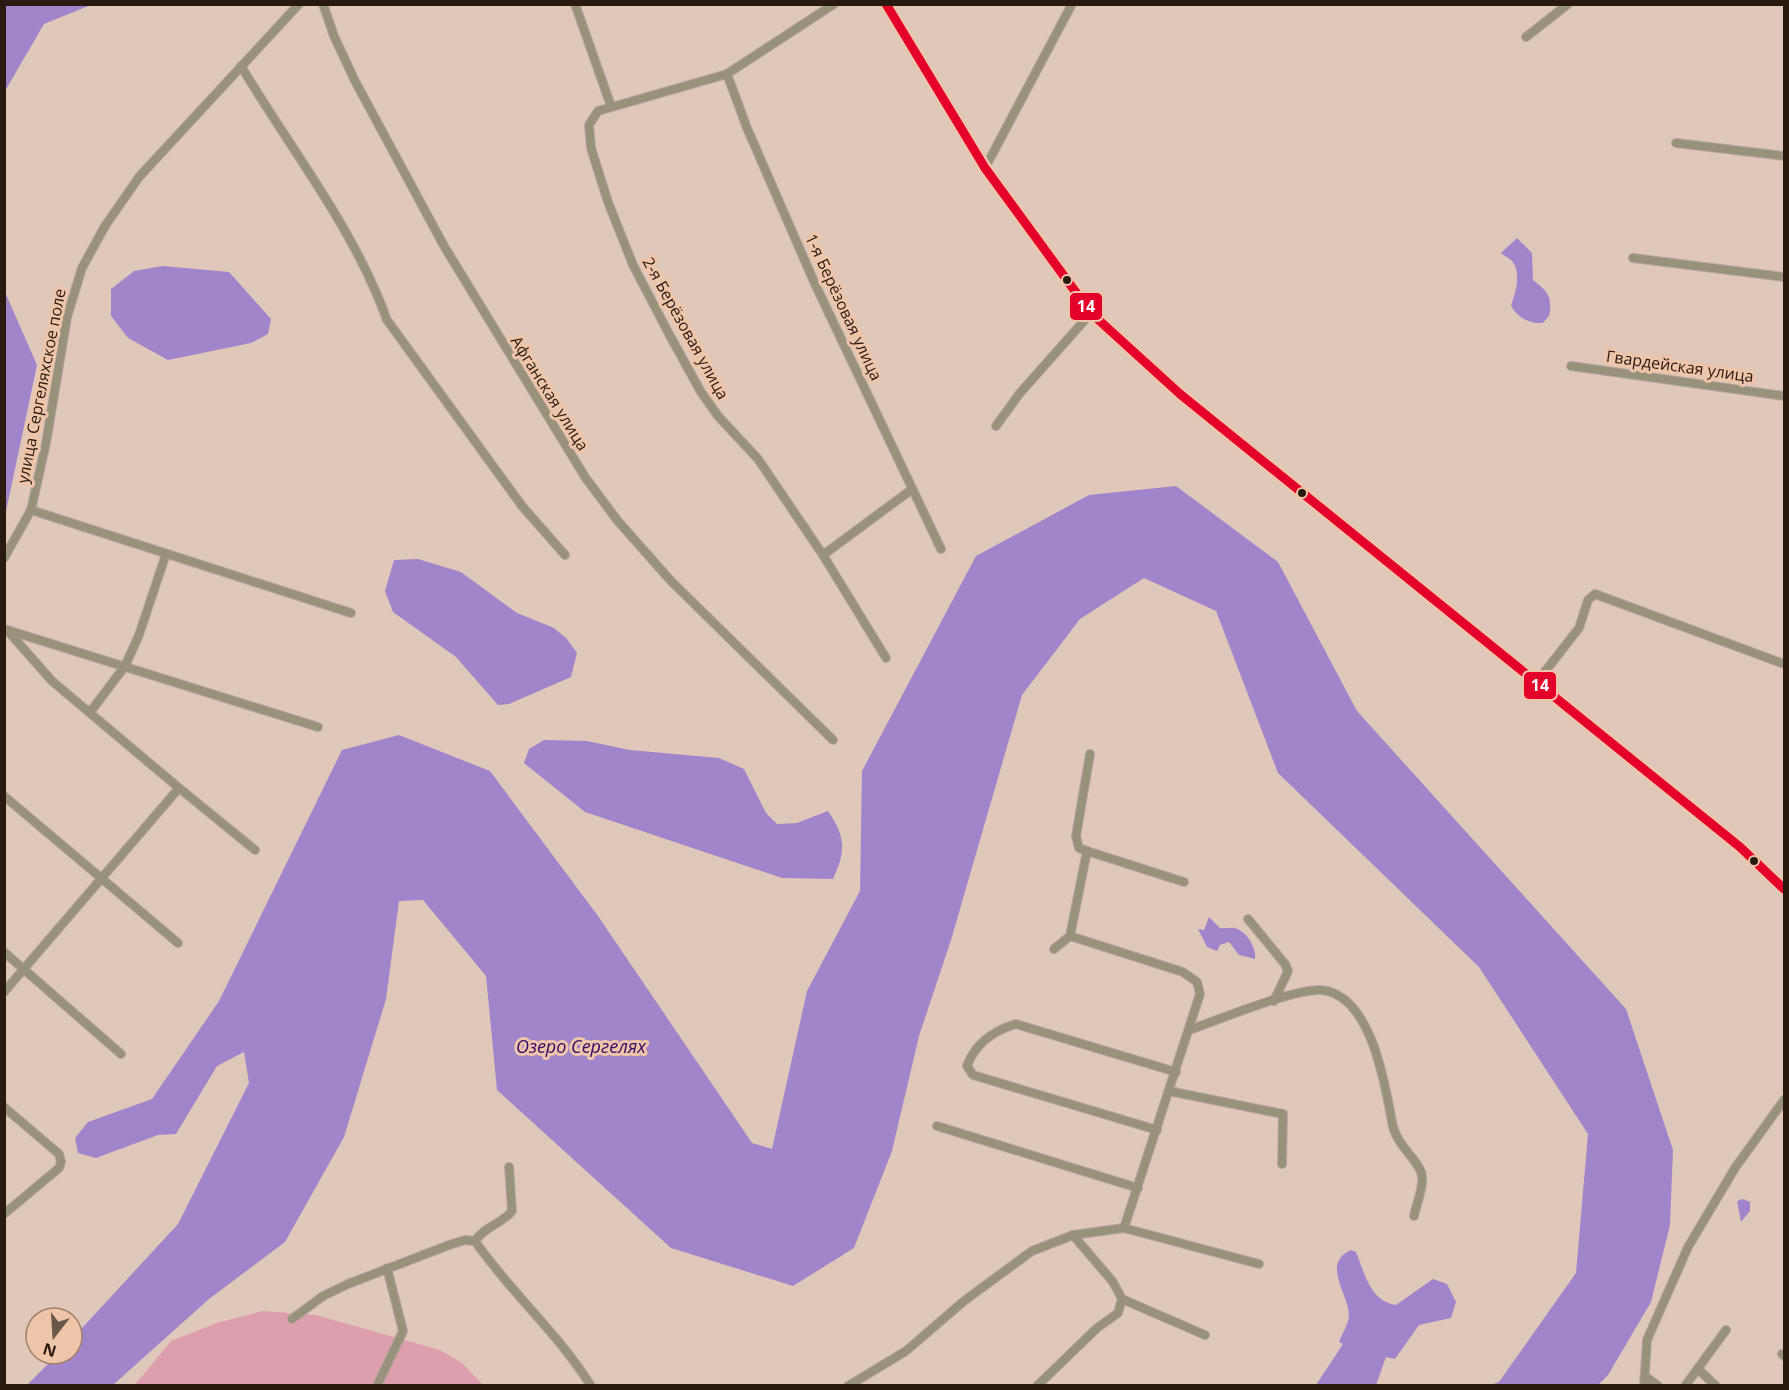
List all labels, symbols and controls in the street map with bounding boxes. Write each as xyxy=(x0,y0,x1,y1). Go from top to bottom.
street label: 1-я Берёзовая улица xyxy=(800,230,888,384)
street label: 2-я Берёзовая улица xyxy=(638,253,734,403)
unlabelled marker xyxy=(1061,274,1073,286)
street label: улица Сергеляхское поле xyxy=(11,287,71,485)
line badge: 14 xyxy=(1069,292,1103,321)
text: 14 xyxy=(1077,295,1095,317)
street label: Афганская улица xyxy=(506,331,594,455)
street label: Гвардейская улица xyxy=(1605,345,1755,387)
unlabelled marker xyxy=(1296,487,1308,499)
line badge: 14 xyxy=(1523,671,1557,700)
text: 14 xyxy=(1531,674,1549,696)
unlabelled marker xyxy=(1748,855,1760,867)
water label: Озеро Сергелях xyxy=(516,1034,647,1058)
north arrow xyxy=(24,1306,84,1366)
text: N xyxy=(40,1338,59,1363)

